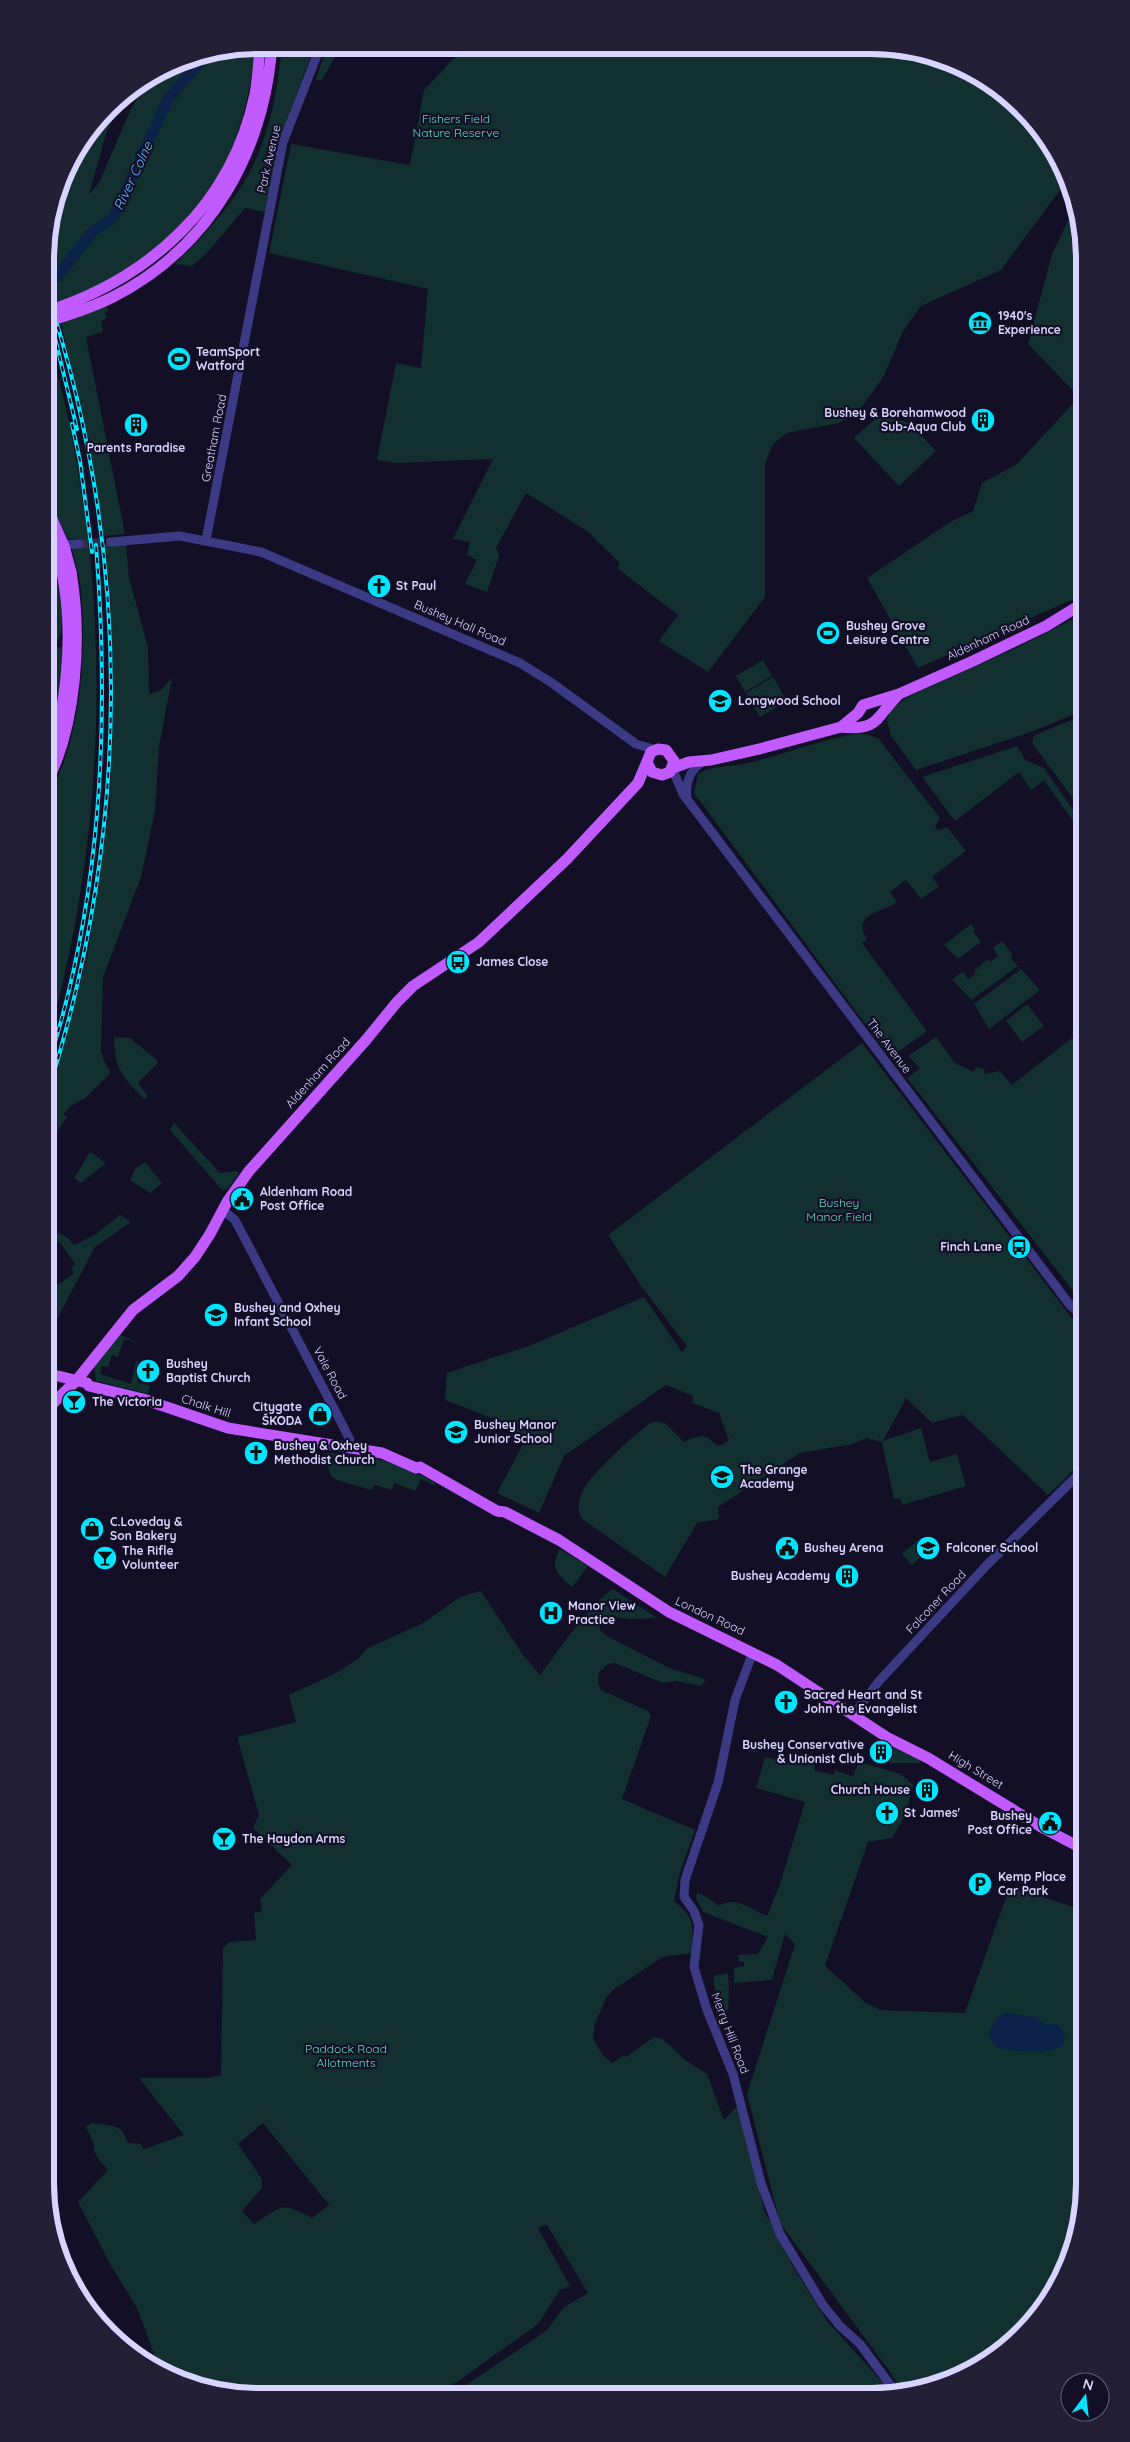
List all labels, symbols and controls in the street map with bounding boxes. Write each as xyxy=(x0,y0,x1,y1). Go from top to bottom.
park label: Fishers Field Nature Reserve xyxy=(413,111,500,140)
street label: Park Avenue xyxy=(253,123,284,195)
water label: River Colne xyxy=(109,138,157,213)
place label: 1940's Experience xyxy=(998,308,1061,337)
museum icon: 1940's Experience xyxy=(967,310,993,336)
place label: TeamSport Watford xyxy=(196,344,260,373)
sports icon: TeamSport Watford xyxy=(166,346,192,372)
street label: Greatham Road xyxy=(198,393,229,483)
place label: Bushey & Borehamwood Sub-Aqua Club xyxy=(824,405,966,434)
building icon: Bushey & Borehamwood Sub-Aqua Club xyxy=(970,407,996,433)
building icon: Parents Paradise xyxy=(123,412,149,438)
place label: Parents Paradise xyxy=(87,440,185,455)
church icon: St Paul xyxy=(366,573,392,599)
place label: St Paul xyxy=(396,578,436,593)
street label: Bushey Hall Road xyxy=(412,596,508,649)
street label: Aldenham Road xyxy=(944,612,1032,663)
place label: Bushey Grove Leisure Centre xyxy=(846,618,930,647)
sports icon: Bushey Grove Leisure Centre xyxy=(815,620,841,646)
school or university icon: Longwood School xyxy=(707,688,733,714)
place label: Longwood School xyxy=(738,693,841,708)
bus stop icon: James Close xyxy=(445,949,471,975)
place label: James Close xyxy=(476,954,548,969)
street label: The Avenue xyxy=(864,1015,915,1076)
street label: Aldenham Road xyxy=(282,1034,353,1111)
place label: Aldenham Road Post Office xyxy=(260,1184,352,1213)
public building icon: Aldenham Road Post Office xyxy=(229,1186,255,1212)
park label: Bushey Manor Field xyxy=(806,1195,872,1224)
bus stop icon: Finch Lane xyxy=(1006,1234,1032,1260)
place label: Finch Lane xyxy=(940,1239,1002,1254)
place label: Bushey and Oxhey Infant School xyxy=(234,1300,341,1329)
school or university icon: Bushey and Oxhey Infant School xyxy=(203,1302,229,1328)
street label: Vale Road xyxy=(310,1344,351,1402)
place label: Bushey Baptist Church xyxy=(166,1356,251,1385)
church icon: Bushey Baptist Church xyxy=(135,1358,161,1384)
bar icon: The Victoria xyxy=(61,1389,87,1415)
street label: Chalk Hill xyxy=(180,1390,233,1421)
place label: The Victoria xyxy=(92,1394,162,1409)
place label: Citygate ŠKODA xyxy=(253,1399,302,1428)
shop icon: Citygate ŠKODA xyxy=(307,1401,333,1427)
place label: Bushey Manor Junior School xyxy=(474,1417,556,1446)
school or university icon: Bushey Manor Junior School xyxy=(443,1419,469,1445)
place label: Bushey & Oxhey Methodist Church xyxy=(274,1438,375,1467)
church icon: Bushey & Oxhey Methodist Church xyxy=(243,1440,269,1466)
place label: The Grange Academy xyxy=(740,1462,808,1491)
school or university icon: The Grange Academy xyxy=(709,1464,735,1490)
place label: C.Loveday & Son Bakery xyxy=(110,1514,183,1543)
shop icon: C.Loveday & Son Bakery xyxy=(79,1516,105,1542)
public building icon: Bushey Arena xyxy=(774,1535,800,1561)
school or university icon: Falconer School xyxy=(915,1535,941,1561)
place label: Bushey Arena xyxy=(804,1540,884,1555)
place label: Falconer School xyxy=(946,1540,1038,1555)
place label: The Rifle Volunteer xyxy=(122,1543,179,1572)
bar icon: The Rifle Volunteer xyxy=(92,1545,118,1571)
building icon: Bushey Academy xyxy=(834,1563,860,1589)
street label: Falconer Road xyxy=(902,1567,969,1637)
place label: Bushey Academy xyxy=(731,1568,830,1583)
street label: London Road xyxy=(673,1593,747,1638)
place label: Manor View Practice xyxy=(568,1598,636,1627)
hospital icon: Manor View Practice xyxy=(538,1600,564,1626)
place label: Sacred Heart and St John the Evangelist xyxy=(804,1687,922,1716)
church icon: Sacred Heart and St John the Evangelist xyxy=(773,1689,799,1715)
place label: Bushey Conservative & Unionist Club xyxy=(742,1737,864,1766)
building icon: Bushey Conservative & Unionist Club xyxy=(868,1739,894,1765)
street label: High Street xyxy=(946,1747,1007,1792)
building icon: Church House xyxy=(914,1777,940,1803)
place label: Church House xyxy=(831,1782,910,1797)
church icon: St James' xyxy=(874,1800,900,1826)
place label: St James' xyxy=(904,1805,961,1820)
place label: Bushey Post Office xyxy=(968,1808,1032,1837)
public building icon: Bushey Post Office xyxy=(1037,1810,1063,1836)
bar icon: The Haydon Arms xyxy=(211,1826,237,1852)
place label: The Haydon Arms xyxy=(242,1831,346,1846)
place label: Kemp Place Car Park xyxy=(998,1869,1066,1898)
parking icon: Kemp Place Car Park xyxy=(967,1871,993,1897)
street label: Merry Hill Road xyxy=(708,1990,753,2076)
park label: Paddock Road Allotments xyxy=(305,2041,387,2070)
north arrow xyxy=(1060,2372,1110,2422)
text: N xyxy=(1081,2374,1096,2394)

